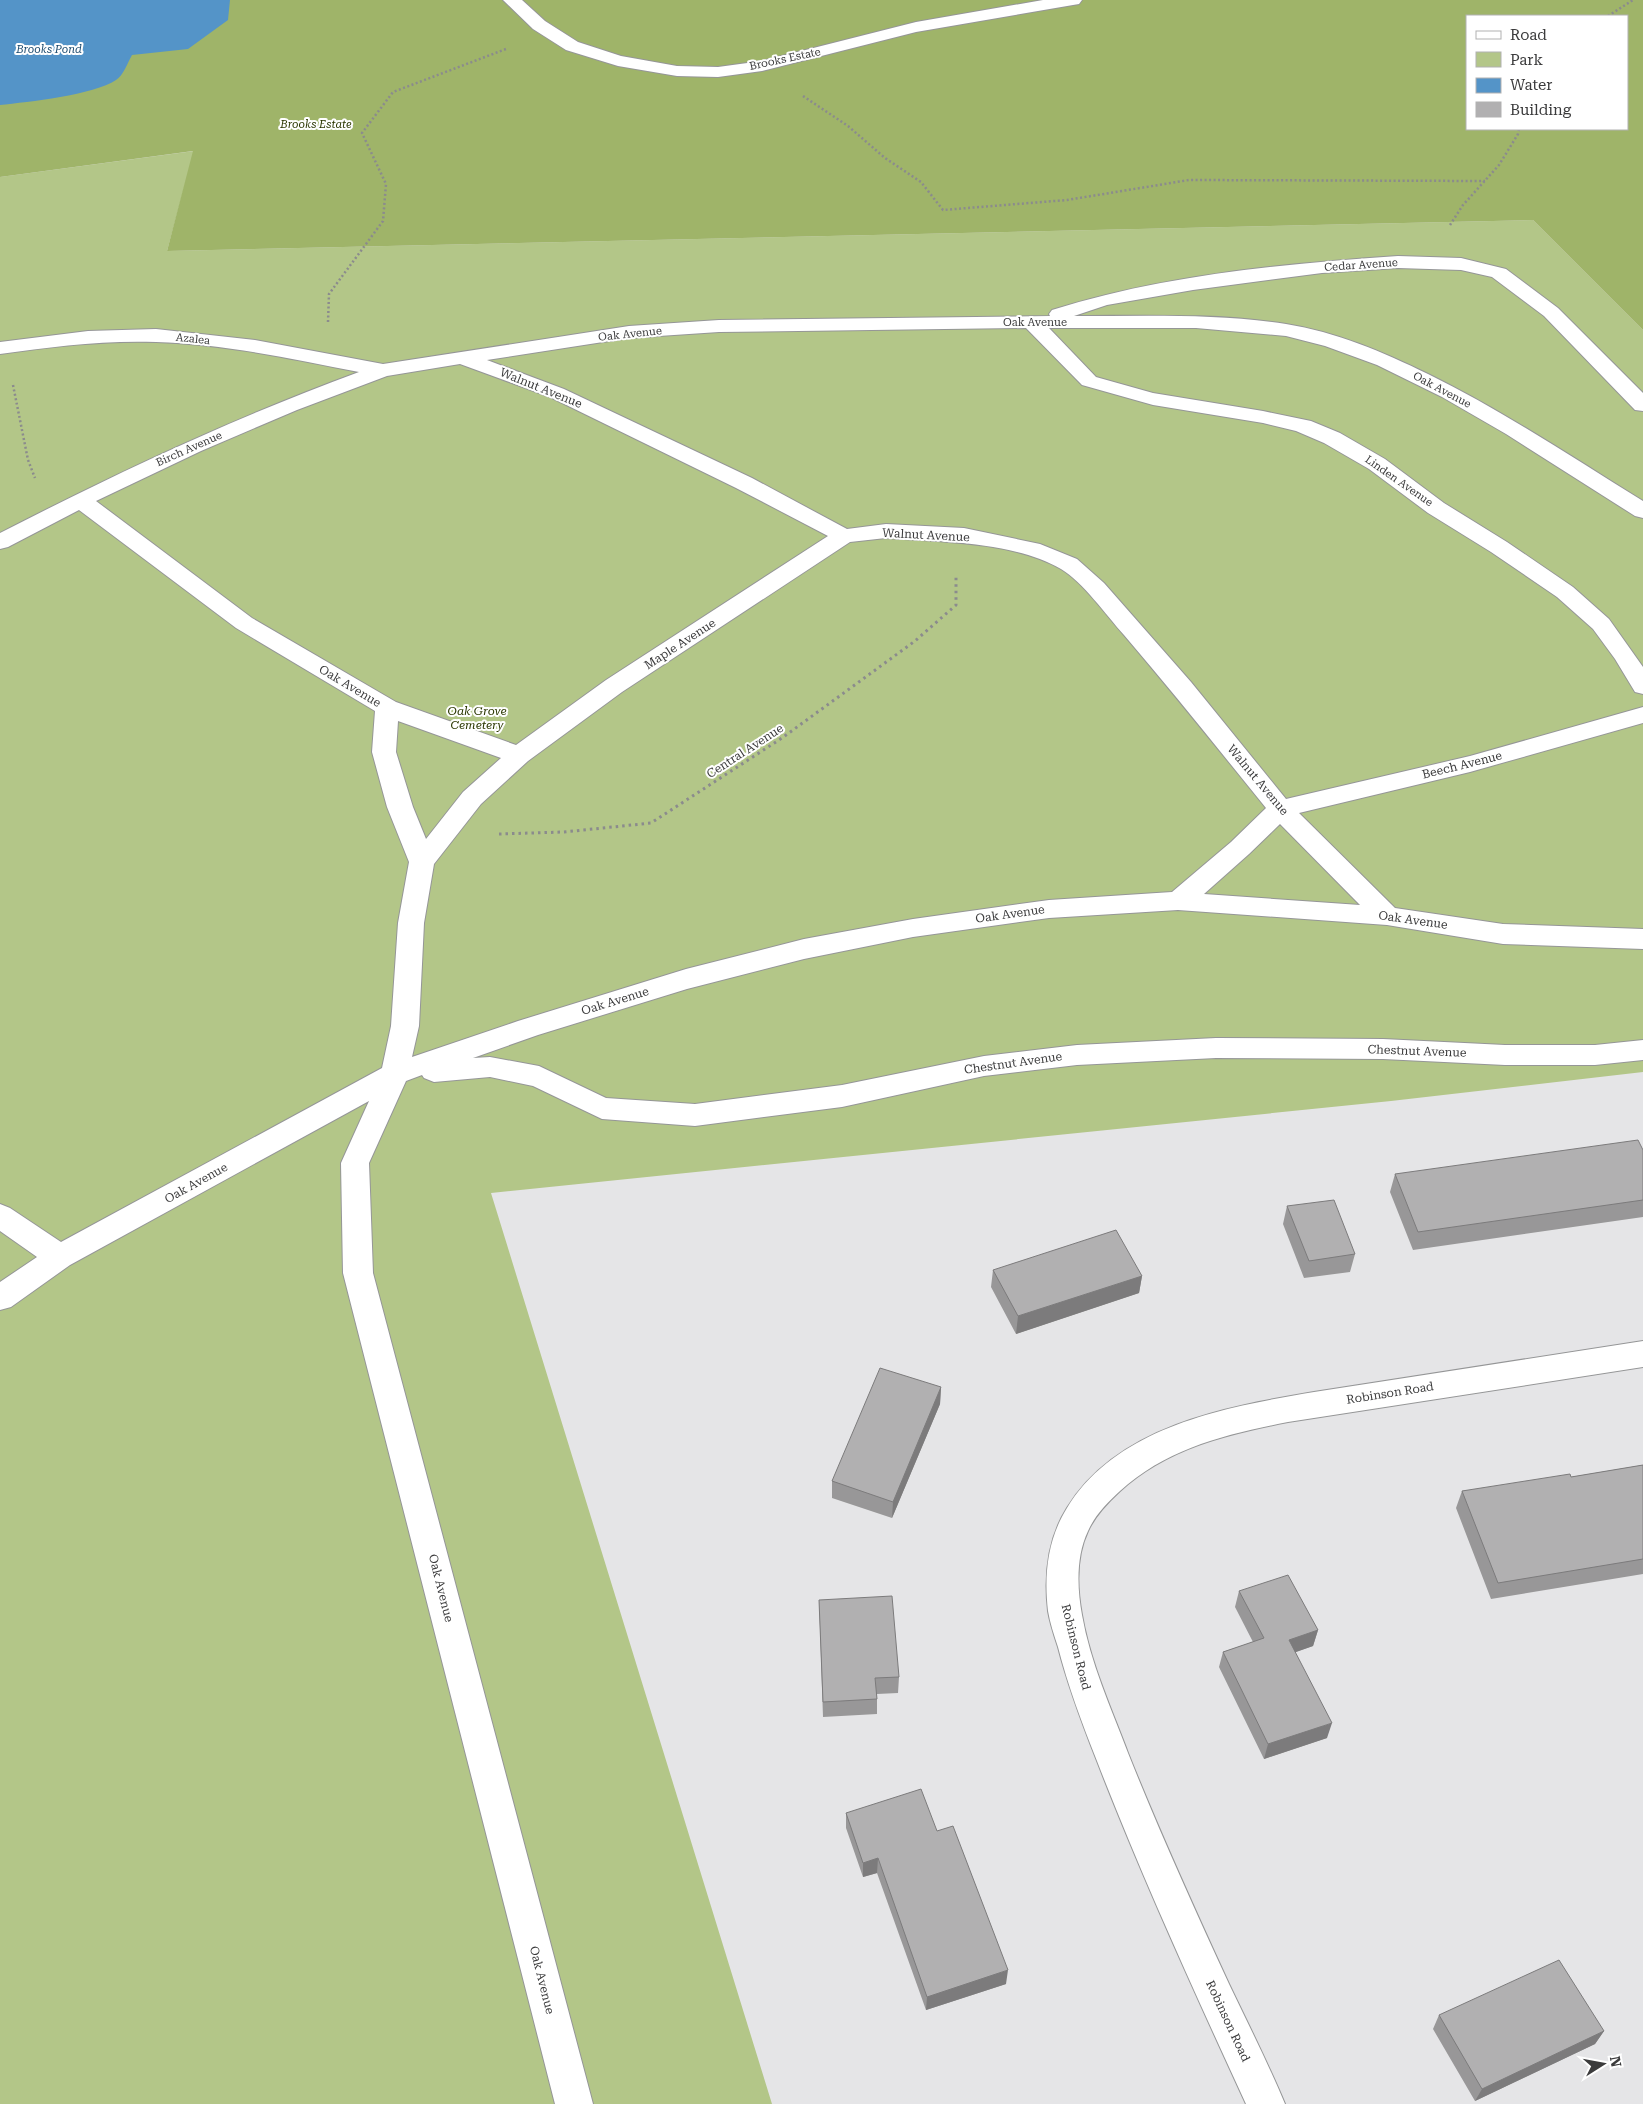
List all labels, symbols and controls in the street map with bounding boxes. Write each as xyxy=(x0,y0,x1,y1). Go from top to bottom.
legend xyxy=(1466,15,1628,130)
text: Road xyxy=(1510,26,1547,44)
water label: Brooks Pond xyxy=(15,43,82,56)
street label: Brooks Estate xyxy=(748,45,822,73)
text: Park xyxy=(1510,51,1544,69)
text: Water xyxy=(1510,76,1552,94)
text: Building xyxy=(1510,101,1572,119)
park label: Brooks Estate xyxy=(279,118,352,131)
street label: Cedar Avenue xyxy=(1324,256,1398,274)
street label: Oak Avenue xyxy=(1003,316,1067,329)
street label: Oak Avenue xyxy=(598,324,662,344)
street label: Azalea xyxy=(175,331,211,347)
street label: Walnut Avenue xyxy=(498,365,585,411)
street label: Oak Avenue xyxy=(1411,369,1473,411)
street label: Birch Avenue xyxy=(154,429,224,469)
street label: Linden Avenue xyxy=(1363,453,1435,509)
street label: Walnut Avenue xyxy=(882,526,970,544)
street label: Maple Avenue xyxy=(642,616,719,672)
street label: Oak Avenue xyxy=(317,662,384,710)
park label: Oak Grove Cemetery xyxy=(447,704,507,732)
street label: Central Avenue xyxy=(704,721,786,781)
street label: Walnut Avenue xyxy=(1225,742,1292,818)
street label: Beech Avenue xyxy=(1421,748,1504,782)
street label: Oak Avenue xyxy=(975,902,1046,926)
street label: Oak Avenue xyxy=(1378,908,1449,932)
street label: Oak Avenue xyxy=(580,984,651,1018)
street label: Chestnut Avenue xyxy=(1367,1042,1467,1060)
street label: Chestnut Avenue xyxy=(963,1049,1063,1077)
street label: Oak Avenue xyxy=(162,1160,230,1206)
street label: Robinson Road xyxy=(1345,1379,1435,1407)
street label: Oak Avenue xyxy=(426,1552,456,1624)
street label: Robinson Road xyxy=(1059,1603,1094,1692)
street label: Oak Avenue xyxy=(527,1944,557,2016)
street label: Robinson Road xyxy=(1203,1978,1253,2064)
north arrow xyxy=(1578,2039,1628,2089)
text: N xyxy=(1607,2055,1625,2069)

